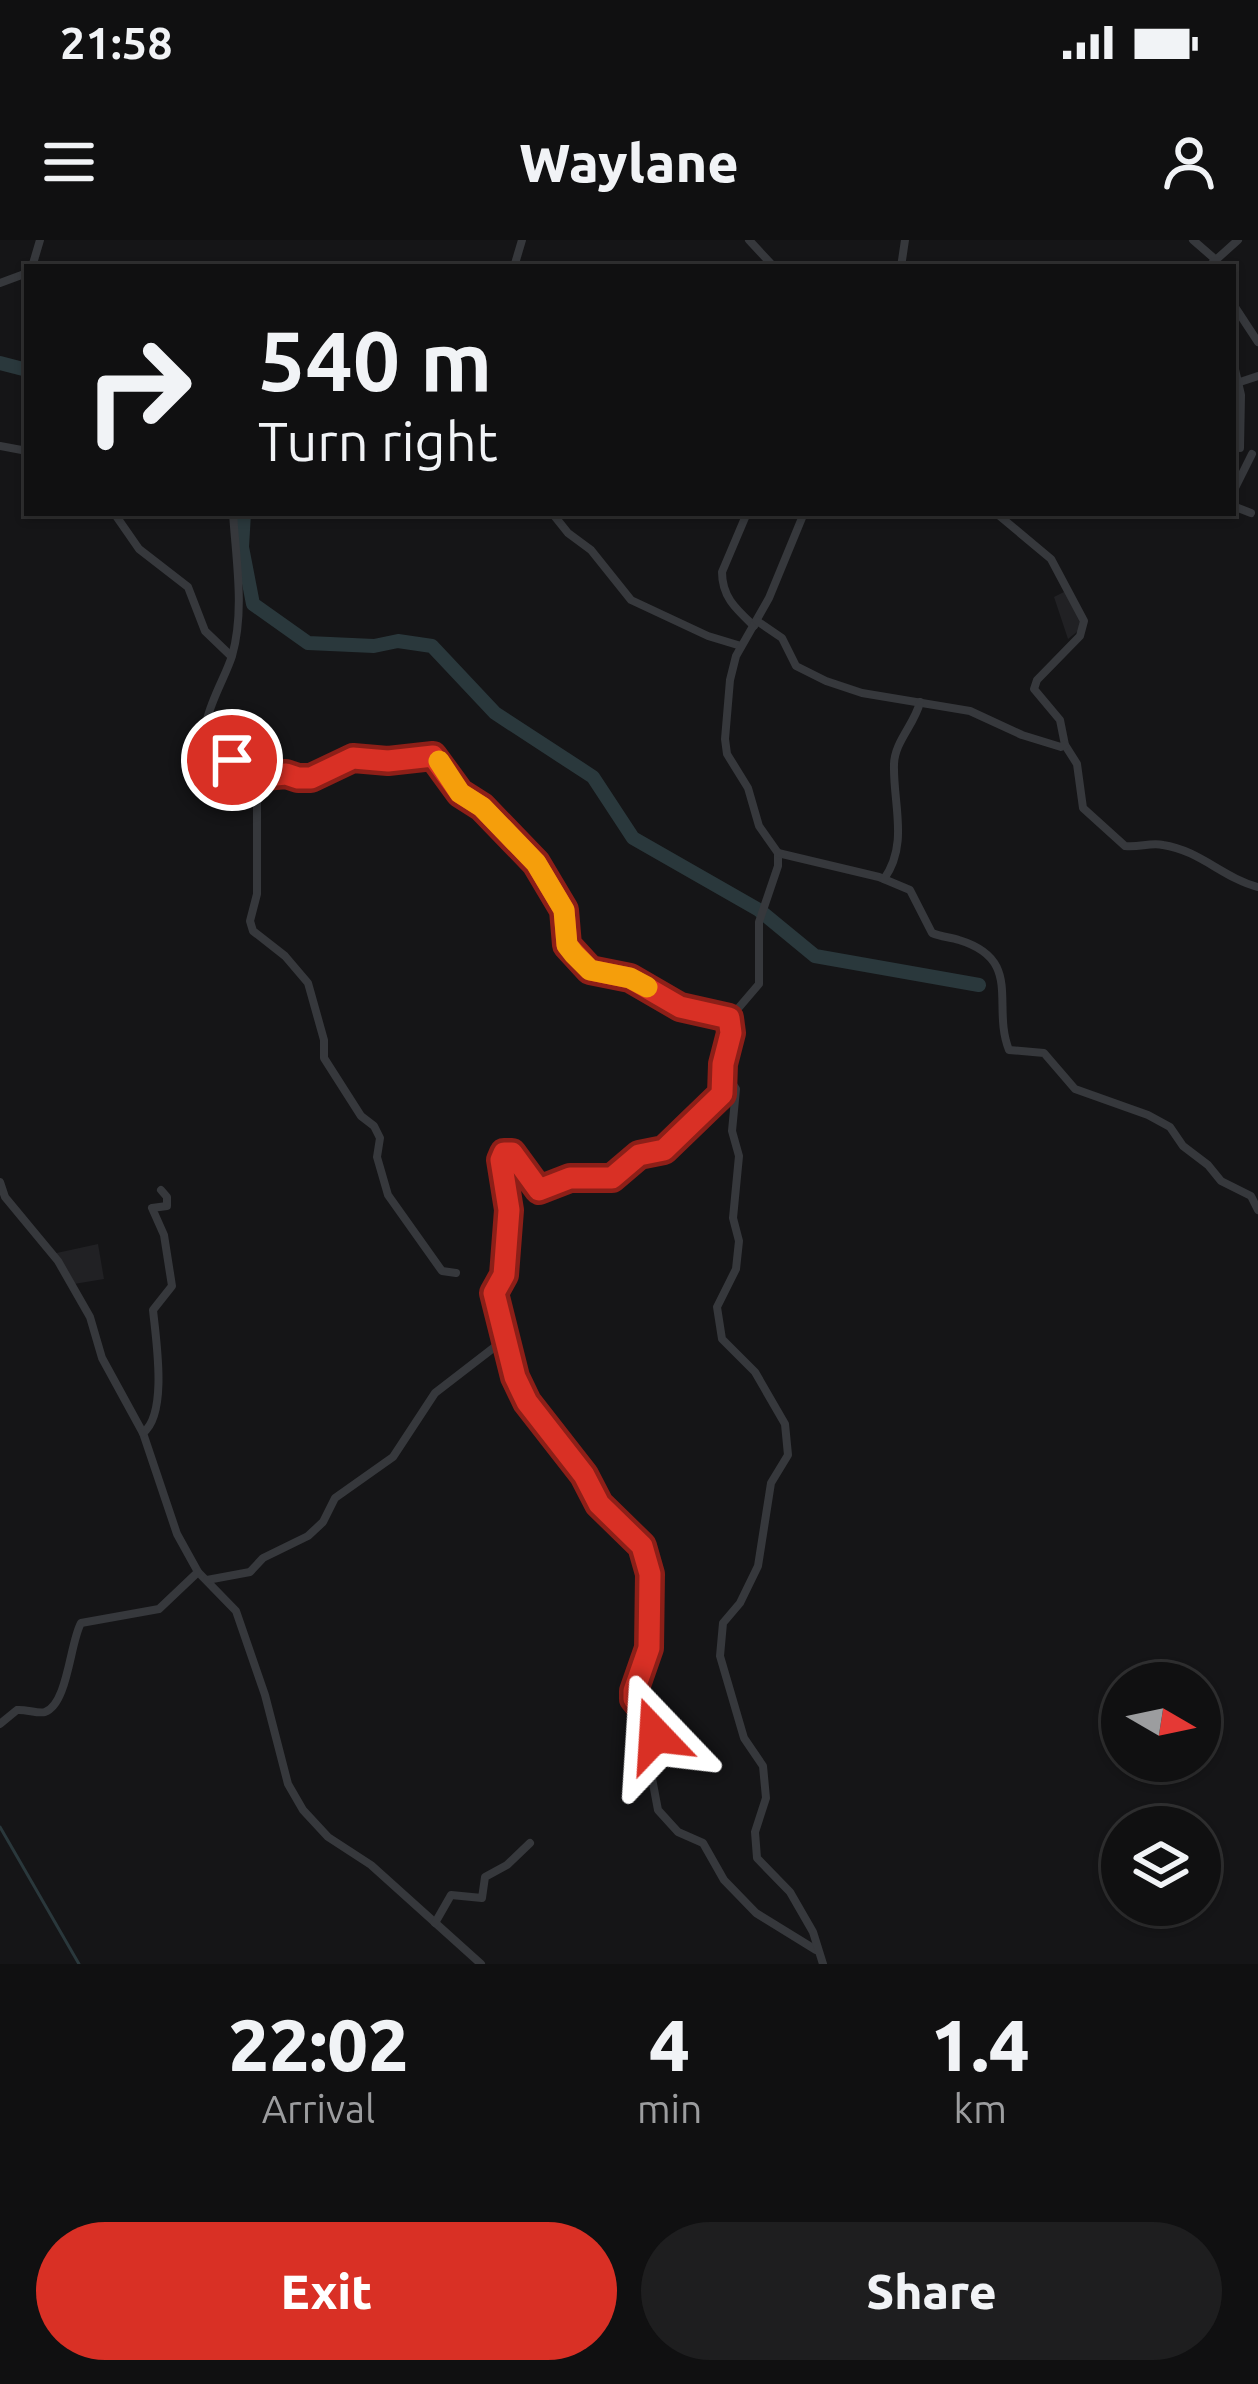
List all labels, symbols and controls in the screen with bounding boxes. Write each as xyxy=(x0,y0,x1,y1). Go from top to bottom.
text: 21:58 xyxy=(60,17,173,68)
icon: menu xyxy=(36,129,102,195)
icon: person xyxy=(1156,129,1222,195)
text: Waylane xyxy=(519,132,739,192)
icon: right xyxy=(60,312,216,468)
text: 540 m xyxy=(258,313,492,407)
text: Turn right xyxy=(258,411,498,471)
pin xyxy=(181,709,283,811)
icon: arrive xyxy=(199,727,265,793)
north arrow xyxy=(1101,1662,1221,1782)
map controls xyxy=(1101,1662,1221,1926)
position arrow xyxy=(592,1672,718,1798)
button: layers xyxy=(1101,1806,1221,1926)
text: 22:02 xyxy=(228,2004,409,2085)
text: 4 xyxy=(649,2004,690,2085)
text: 1.4 xyxy=(931,2004,1030,2085)
text: Arrival xyxy=(262,2087,375,2130)
text: min xyxy=(637,2087,702,2130)
text: km xyxy=(953,2087,1007,2130)
button: Exit xyxy=(36,2222,617,2360)
button: Share xyxy=(641,2222,1222,2360)

